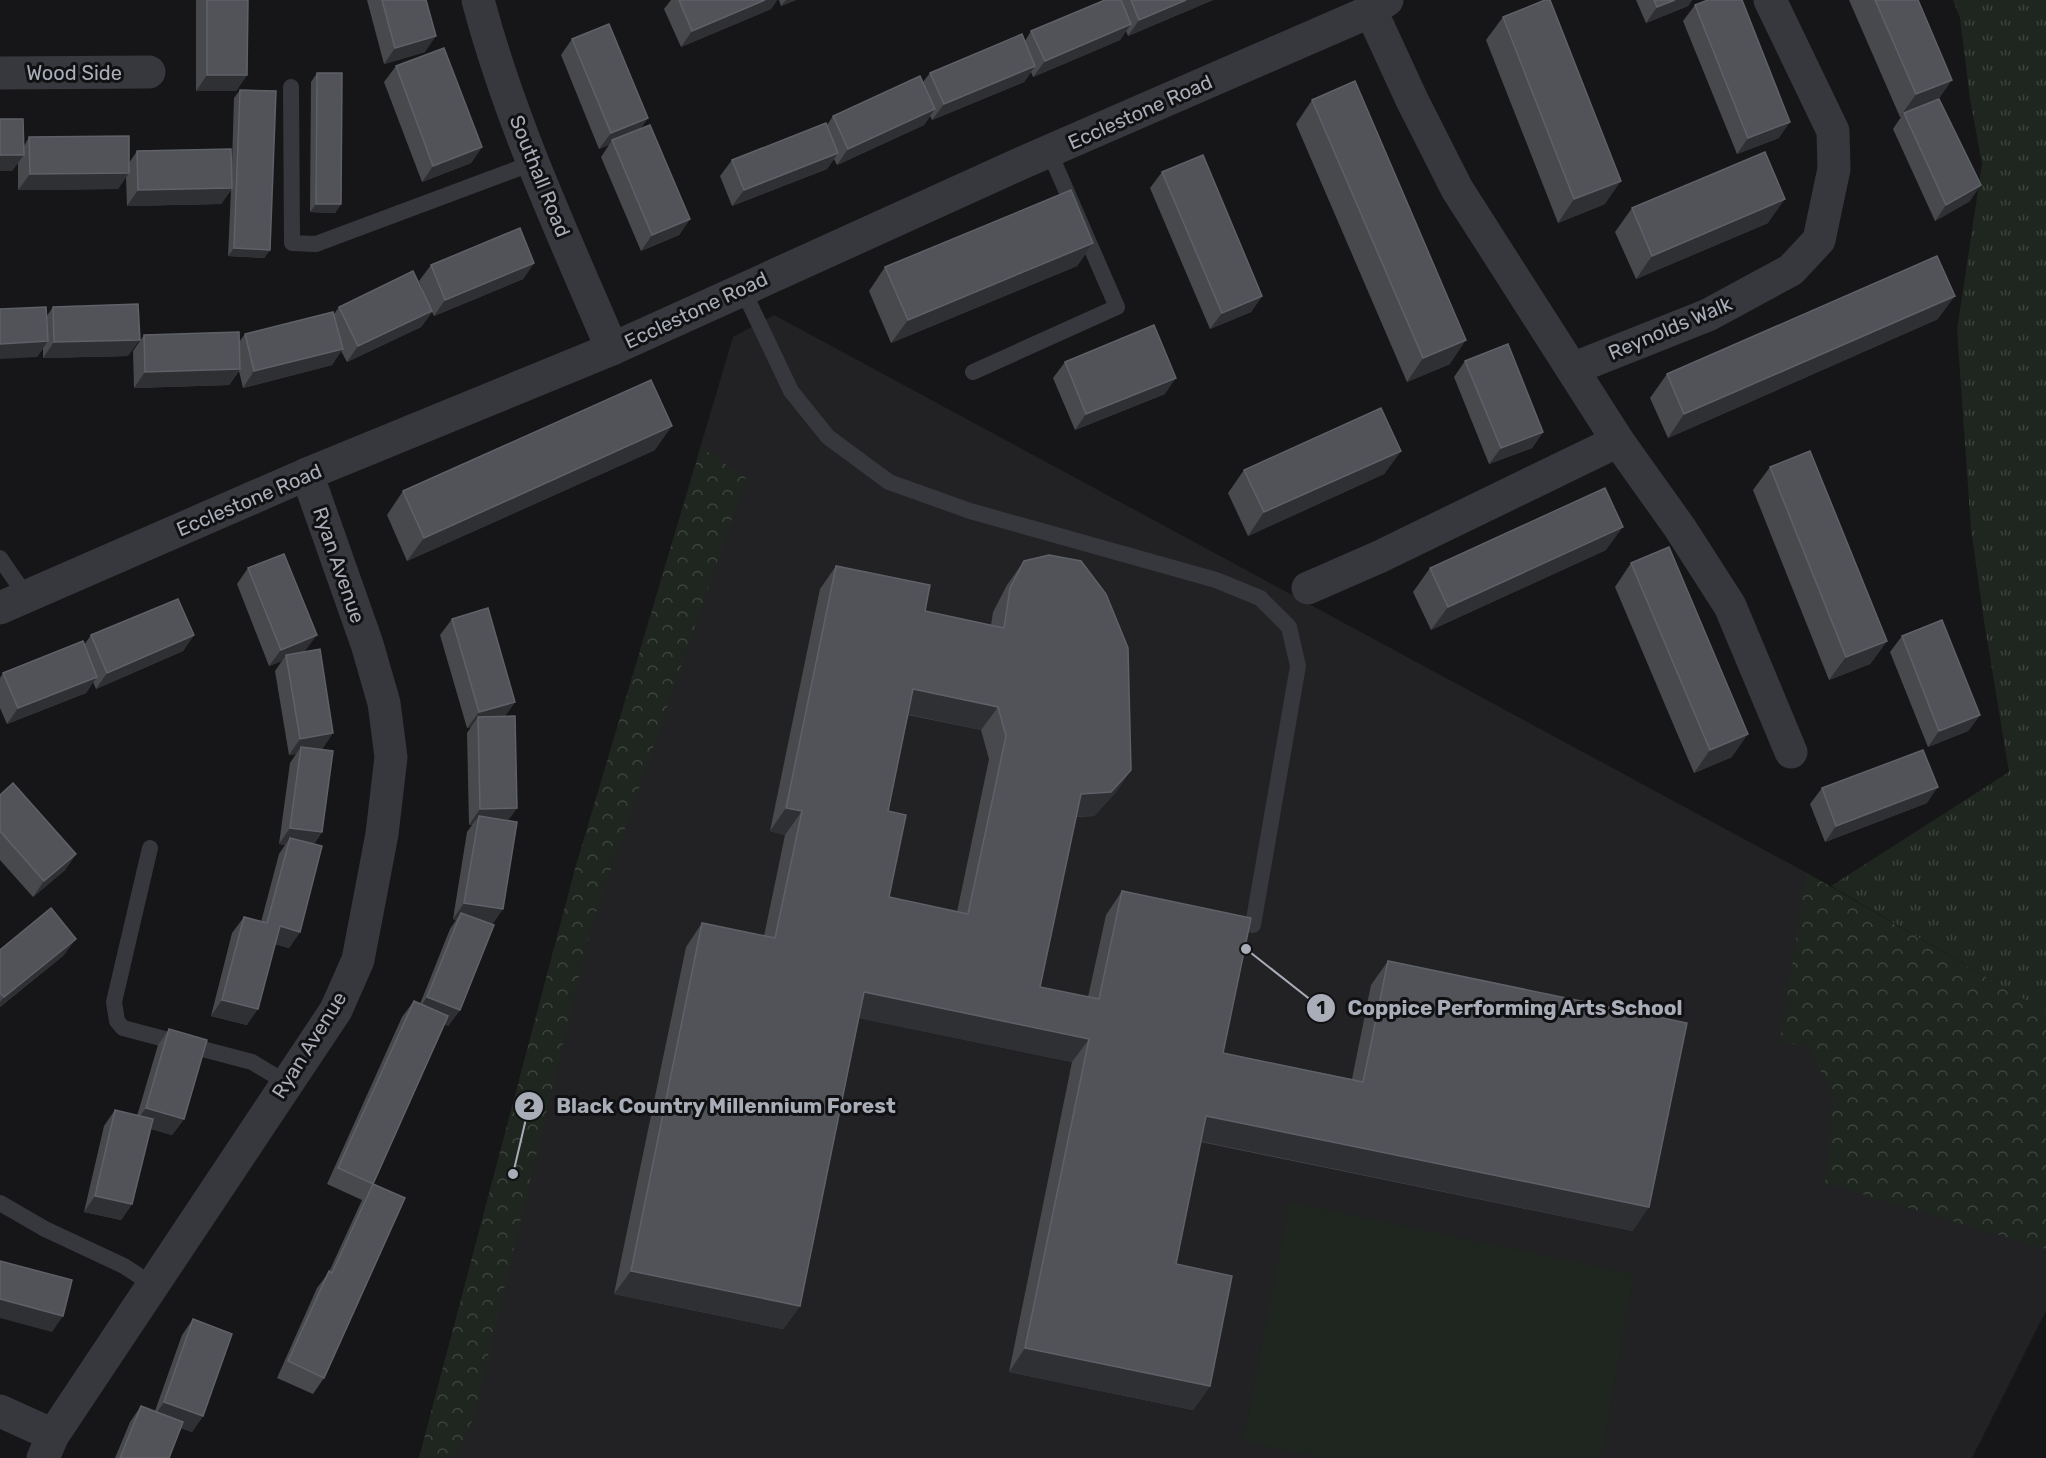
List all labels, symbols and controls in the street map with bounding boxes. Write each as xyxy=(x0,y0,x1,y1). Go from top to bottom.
street label: Wood Side xyxy=(26,61,122,85)
street label: Ecclestone Road xyxy=(1064,69,1216,155)
street label: Southall Road xyxy=(505,112,575,240)
street label: Ecclestone Road xyxy=(621,266,771,354)
street label: Reynolds Walk xyxy=(1605,291,1736,365)
street label: Ecclestone Road xyxy=(173,459,325,541)
street label: Ryan Avenue xyxy=(308,504,370,626)
street label: Ryan Avenue xyxy=(267,987,351,1103)
callout: Coppice Performing Arts School xyxy=(1306,988,1695,1027)
text: Coppice Performing Arts School xyxy=(1347,995,1683,1020)
text: 1 xyxy=(1317,997,1325,1019)
callout: Black Country Millennium Forest xyxy=(514,1086,908,1125)
text: Black Country Millennium Forest xyxy=(556,1093,896,1118)
text: 2 xyxy=(523,1095,535,1117)

